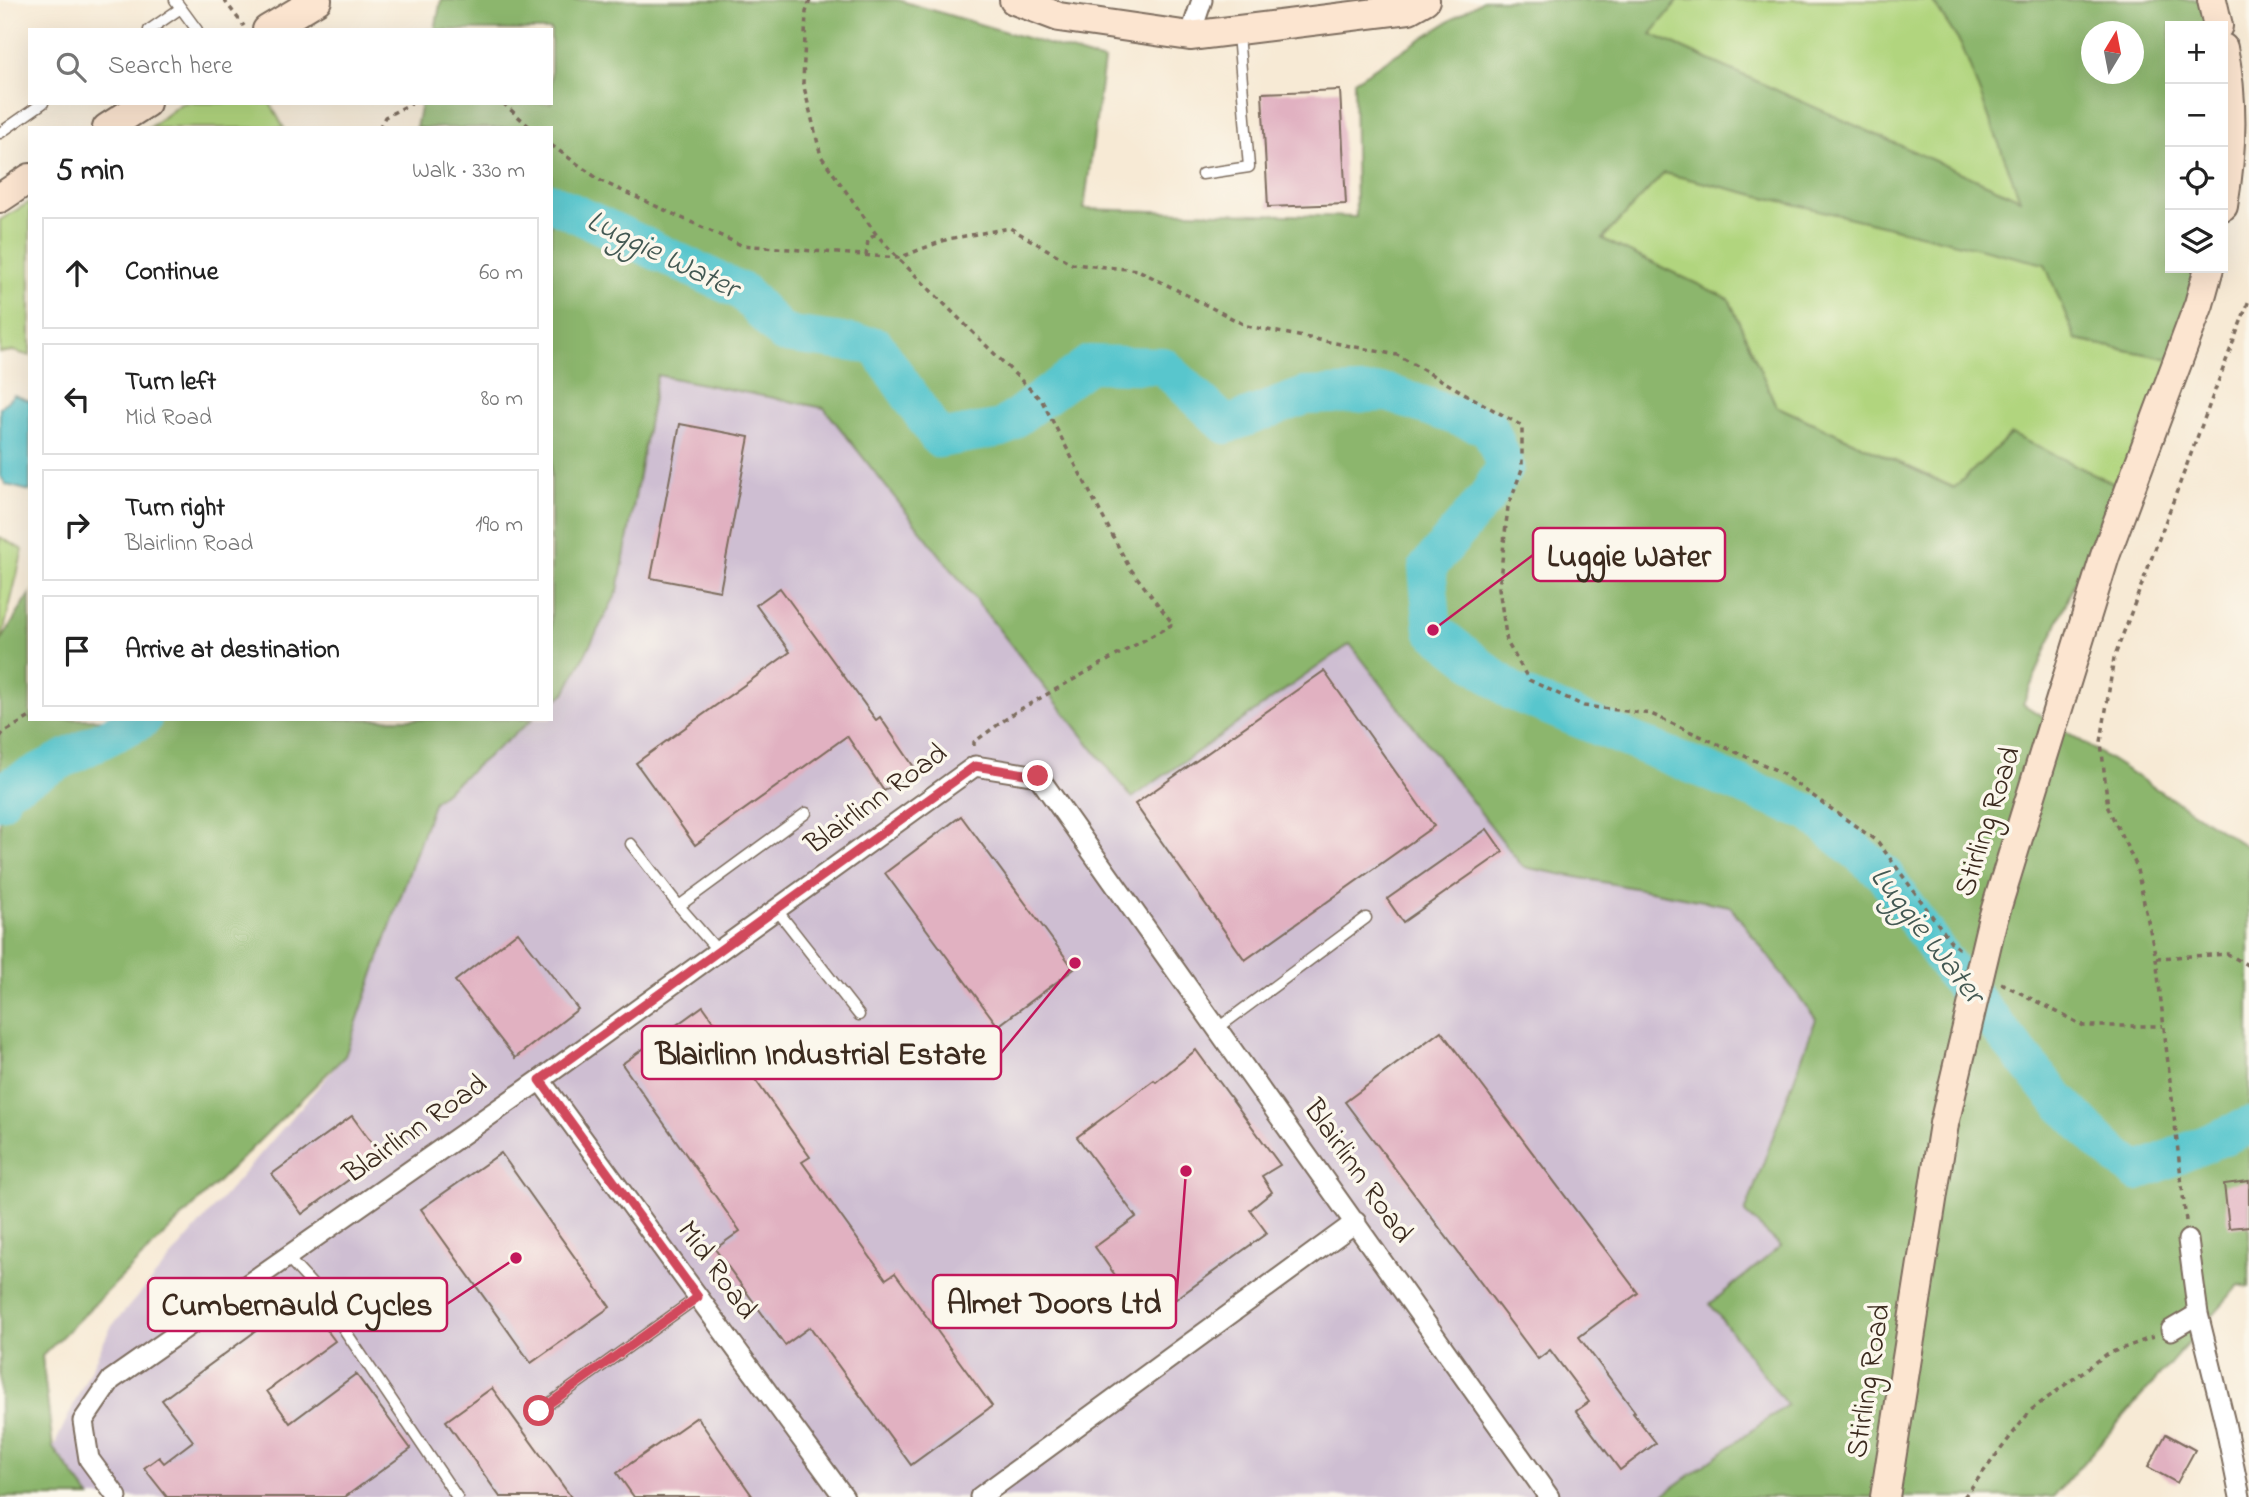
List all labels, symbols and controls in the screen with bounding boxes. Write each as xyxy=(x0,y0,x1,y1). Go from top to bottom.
north arrow xyxy=(2081,21,2144,84)
map controls xyxy=(2165,21,2228,273)
button: + xyxy=(2165,21,2228,84)
search box xyxy=(28,28,553,105)
icon: search xyxy=(52,48,90,86)
text: Search here xyxy=(108,48,233,86)
button: − xyxy=(2165,84,2228,147)
button: locate xyxy=(2165,147,2228,210)
text: 5 min xyxy=(56,150,124,194)
text: Walk · 330 m xyxy=(412,155,525,188)
water label: Luggie Water xyxy=(578,199,750,315)
button: layers xyxy=(2165,210,2228,273)
icon: ahead xyxy=(58,254,96,292)
text: Continue xyxy=(125,254,218,292)
text: 60 m xyxy=(479,257,523,290)
text: Turn left xyxy=(125,364,216,402)
icon: left xyxy=(58,380,96,418)
text: 80 m xyxy=(481,383,523,416)
text: Mid Road xyxy=(125,402,212,435)
text: Turn right xyxy=(125,490,225,528)
icon: right xyxy=(58,506,96,544)
text: 190 m xyxy=(475,509,523,542)
text: Blairlinn Road xyxy=(125,528,253,561)
callout: Luggie Water xyxy=(1533,528,1725,581)
text: Luggie Water xyxy=(1547,535,1712,583)
icon: arrive xyxy=(58,632,96,670)
text: Arrive at destination xyxy=(125,632,340,670)
street label: Blairlinn Road xyxy=(796,733,958,867)
street label: Stirling Road xyxy=(1944,741,2034,903)
route end xyxy=(1022,760,1053,791)
water label: Luggie Water xyxy=(1857,857,1998,1018)
callout: Blairlinn Industrial Estate xyxy=(642,1026,1001,1079)
text: Blairlinn Industrial Estate xyxy=(654,1033,988,1080)
street label: Blairlinn Road xyxy=(334,1064,497,1197)
street label: Blairlinn Road xyxy=(1290,1090,1423,1253)
street label: Mid Road xyxy=(665,1212,767,1330)
callout: Almet Doors Ltd xyxy=(933,1275,1176,1328)
callout: Cumbernauld Cycles xyxy=(148,1278,447,1331)
text: Almet Doors Ltd xyxy=(947,1282,1161,1329)
text: Cumbernauld Cycles xyxy=(162,1284,432,1332)
street label: Stirling Road xyxy=(1836,1301,1904,1461)
route start xyxy=(523,1395,554,1426)

